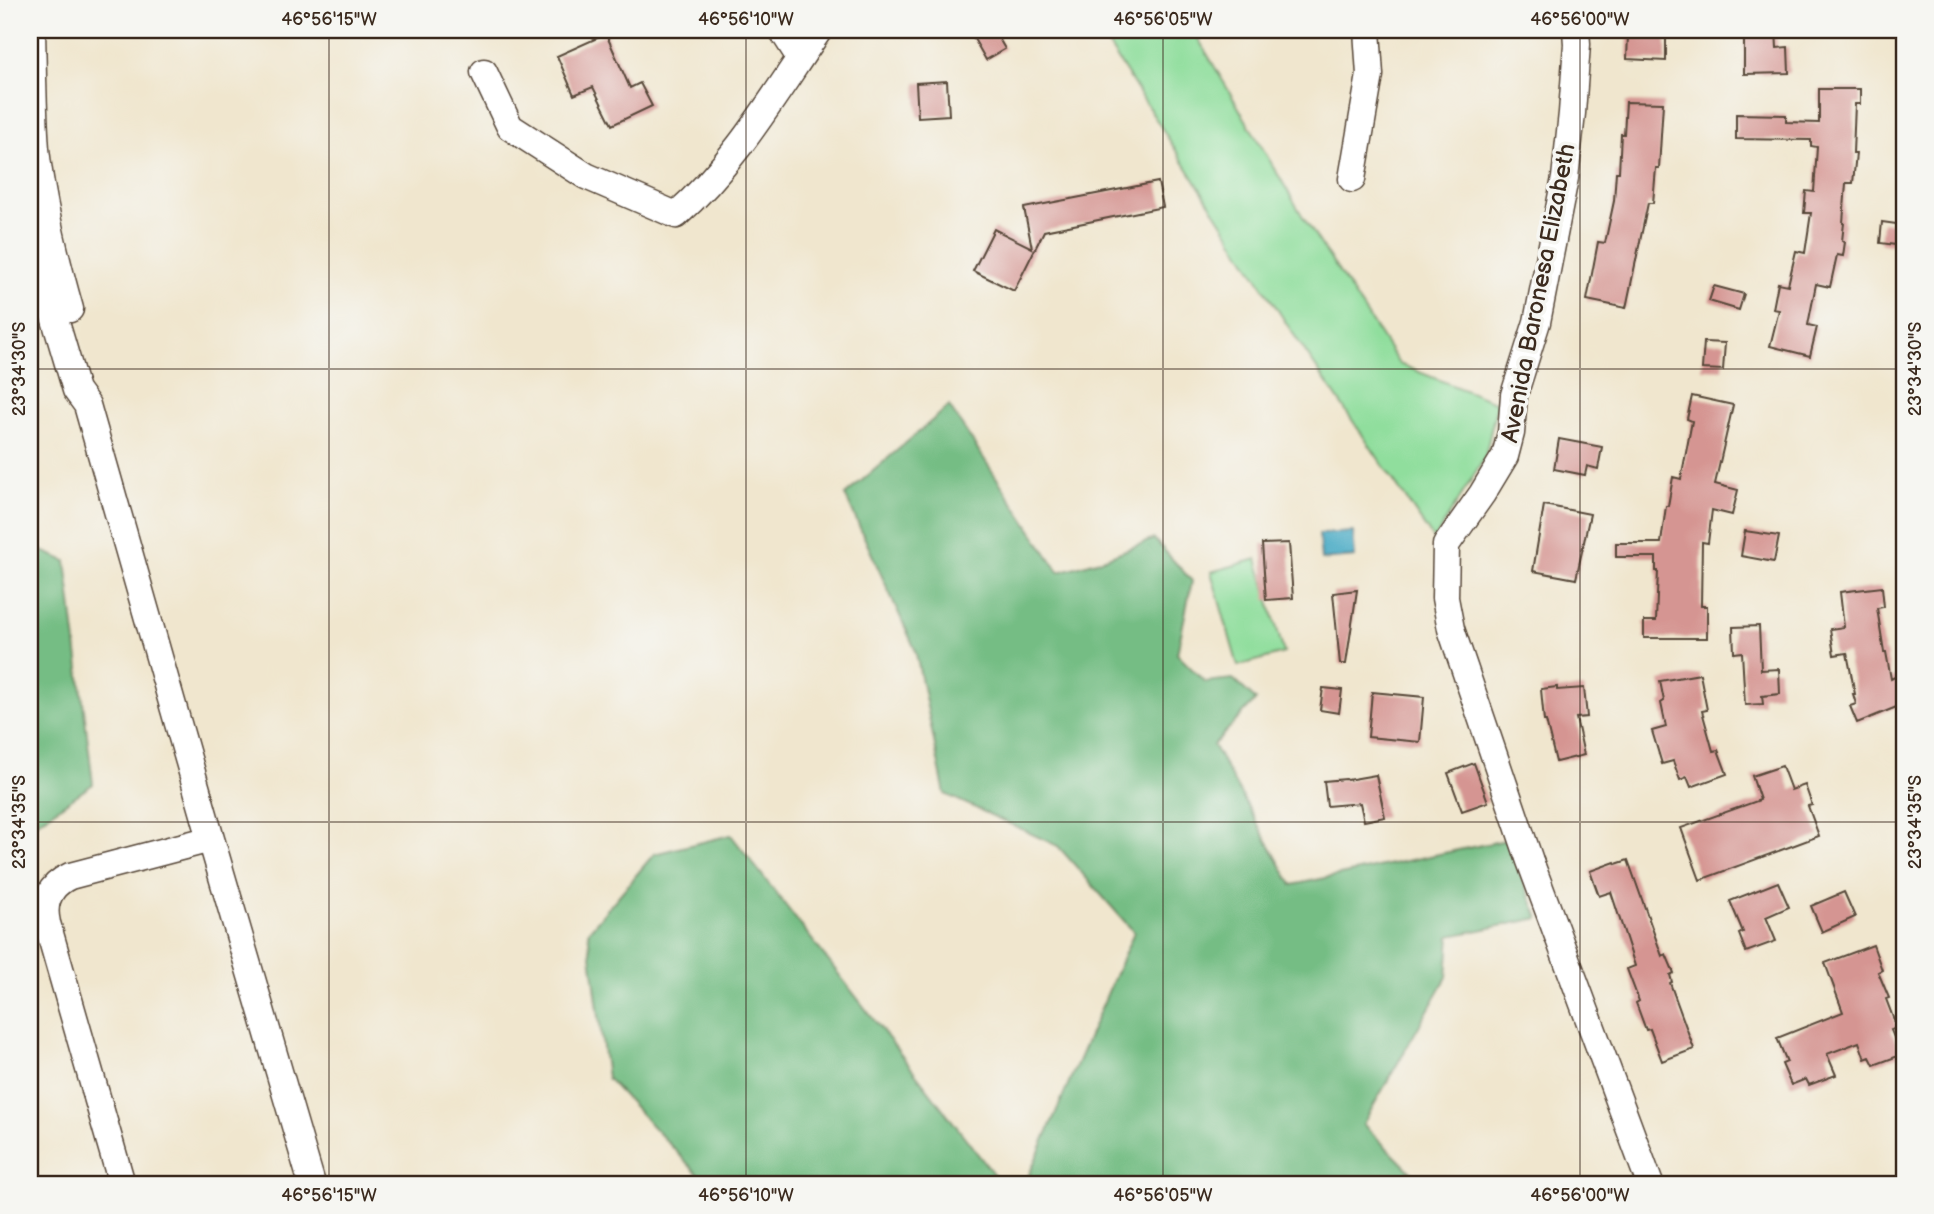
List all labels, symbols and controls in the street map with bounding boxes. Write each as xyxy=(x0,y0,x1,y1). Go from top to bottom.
text: 46°56'15"W xyxy=(281,9,377,30)
text: 46°56'10"W xyxy=(698,9,795,30)
text: 46°56'05"W xyxy=(1113,9,1213,30)
text: 46°56'00"W xyxy=(1530,9,1630,30)
street label: Avenida Baronesa Elizabeth xyxy=(1495,141,1582,445)
text: 23°34'30"S xyxy=(9,322,30,416)
text: 23°34'30"S xyxy=(1905,322,1926,416)
text: 23°34'35"S xyxy=(9,775,30,869)
text: 23°34'35"S xyxy=(1905,775,1926,869)
text: 46°56'15"W xyxy=(281,1185,377,1206)
text: 46°56'10"W xyxy=(698,1185,795,1206)
text: 46°56'05"W xyxy=(1113,1185,1213,1206)
text: 46°56'00"W xyxy=(1530,1185,1630,1206)

